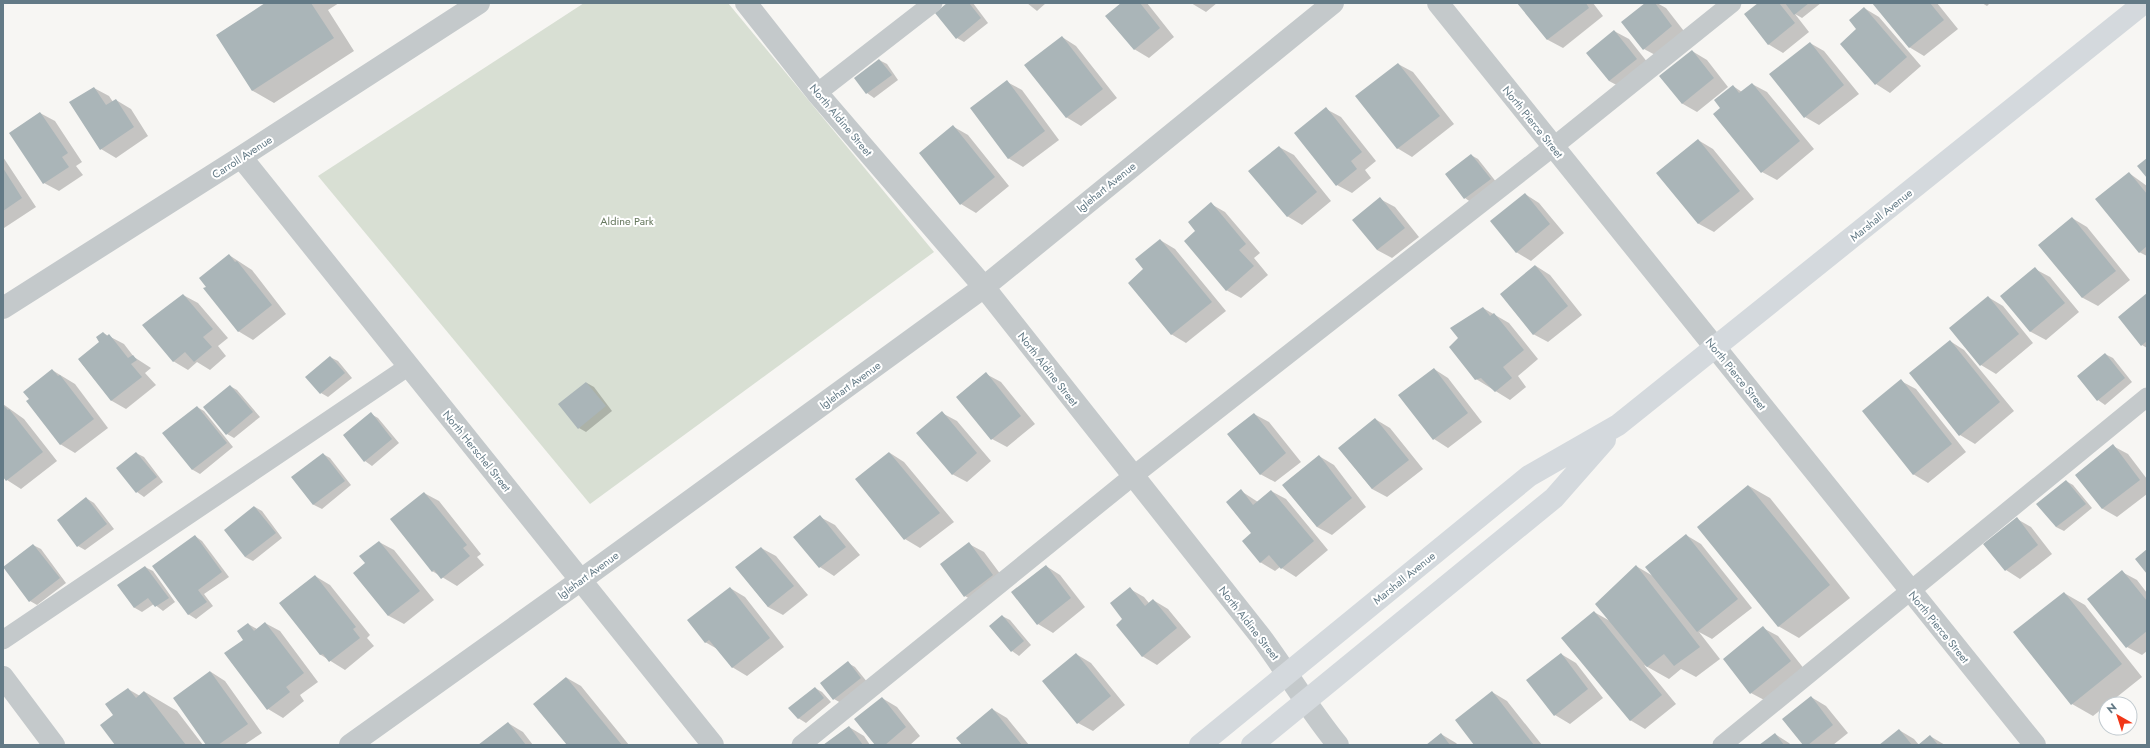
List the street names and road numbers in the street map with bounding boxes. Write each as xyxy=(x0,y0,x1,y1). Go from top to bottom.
street label: North Aldine Street xyxy=(806,80,876,160)
street label: North Pierce Street xyxy=(1499,83,1567,162)
street label: Carroll Avenue xyxy=(209,131,276,182)
street label: Iglehart Avenue xyxy=(1073,158,1139,216)
street label: Marshall Avenue xyxy=(1846,185,1916,245)
street label: North Aldine Street xyxy=(1014,329,1082,410)
street label: North Pierce Street xyxy=(1702,335,1770,414)
street label: Iglehart Avenue xyxy=(816,357,884,413)
street label: North Herschel Street xyxy=(439,407,515,495)
street label: Iglehart Avenue xyxy=(554,547,622,603)
street label: Marshall Avenue xyxy=(1369,548,1439,608)
street label: North Aldine Street xyxy=(1215,583,1283,664)
street label: North Pierce Street xyxy=(1905,588,1973,667)

